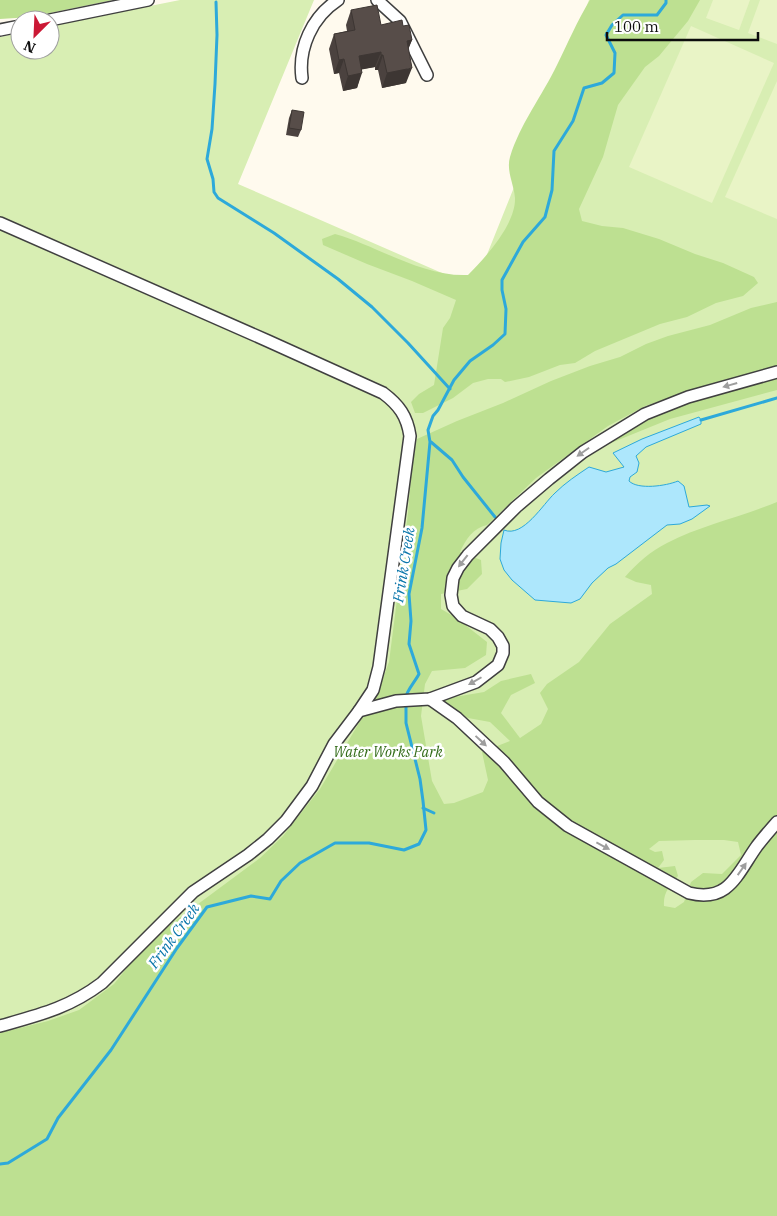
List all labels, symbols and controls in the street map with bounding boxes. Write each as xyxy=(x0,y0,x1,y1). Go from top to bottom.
north arrow xyxy=(10,10,60,60)
scale bar xyxy=(607,10,758,42)
text: 100 m xyxy=(614,17,659,36)
text: N xyxy=(21,36,38,57)
one-way arrow xyxy=(722,382,737,390)
one-way arrow xyxy=(577,447,590,457)
water label: Frink Creek xyxy=(388,526,419,605)
one-way arrow xyxy=(458,554,468,568)
one-way arrow xyxy=(468,677,483,685)
one-way arrow xyxy=(475,735,487,747)
park label: Water Works Park xyxy=(333,743,443,761)
one-way arrow xyxy=(595,842,610,850)
one-way arrow xyxy=(737,862,747,876)
water label: Frink Creek xyxy=(143,900,203,973)

